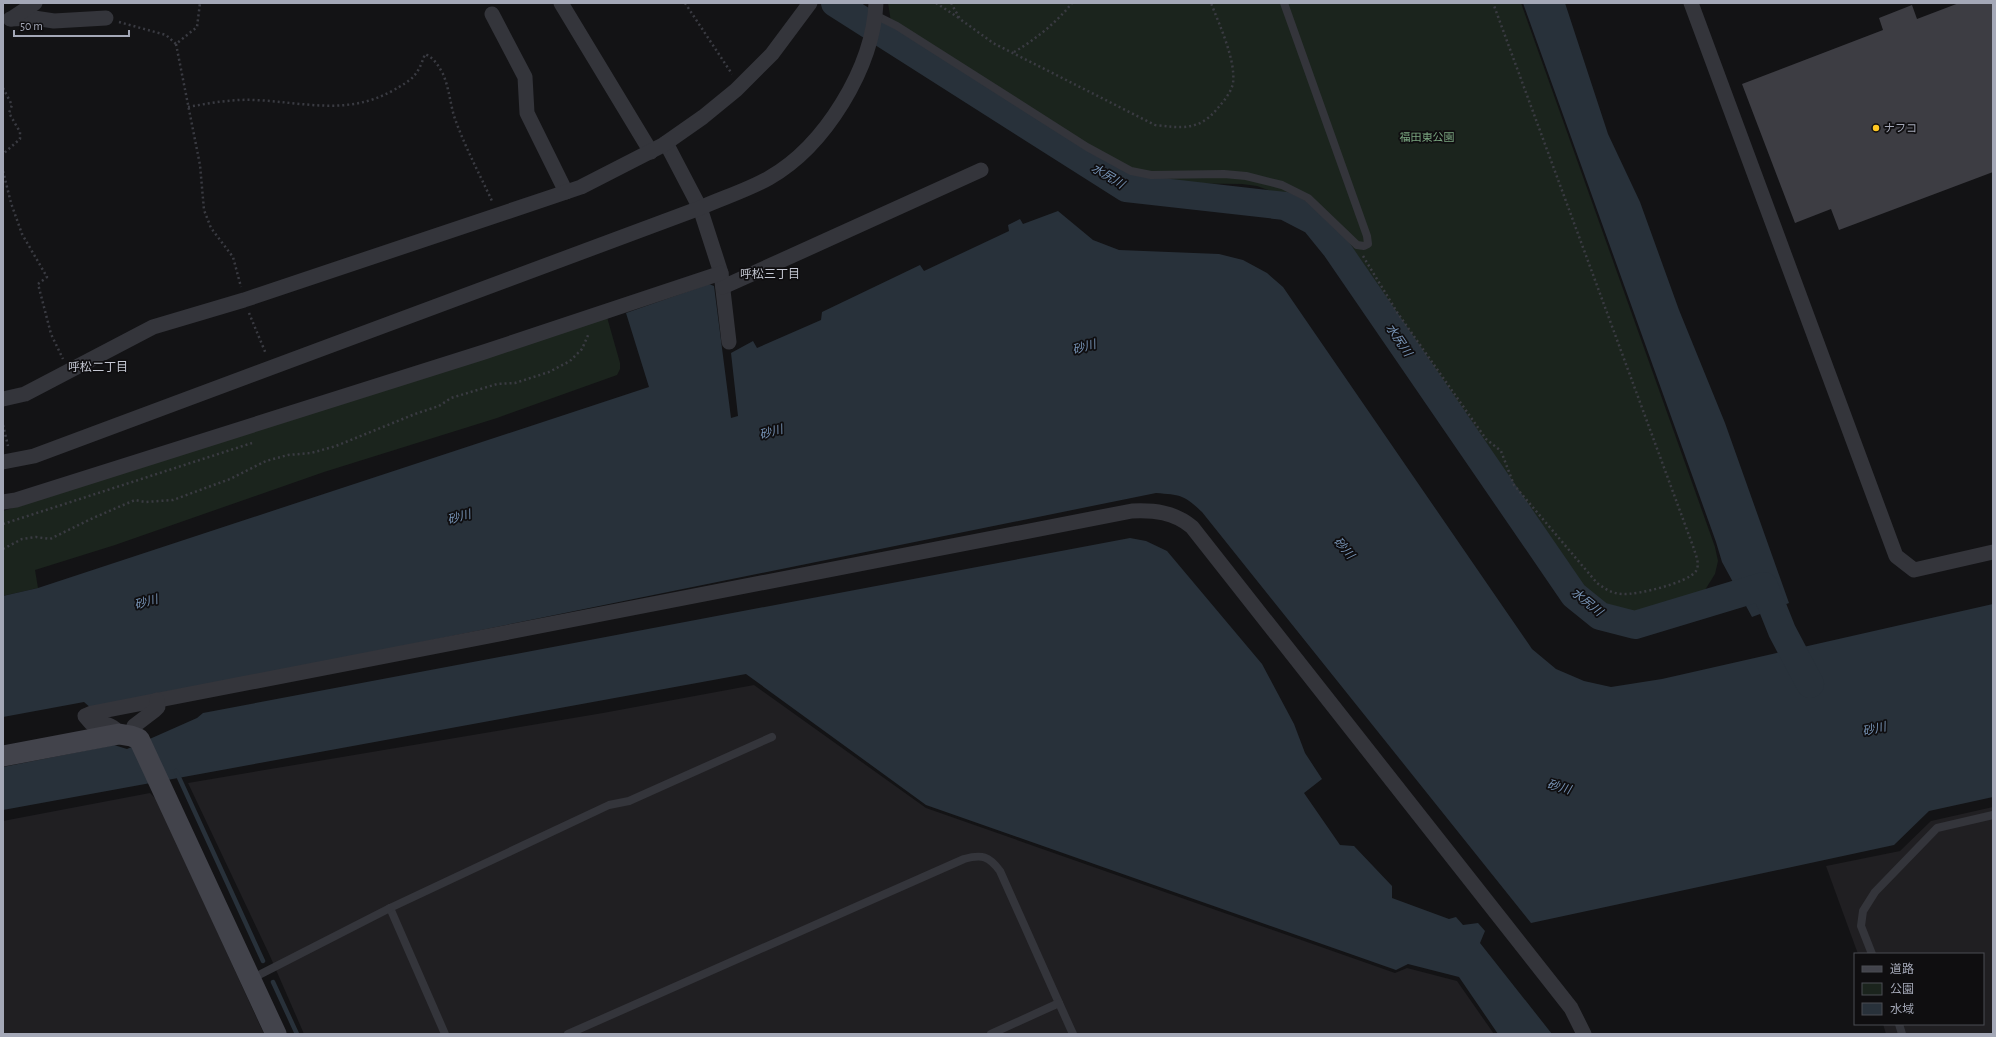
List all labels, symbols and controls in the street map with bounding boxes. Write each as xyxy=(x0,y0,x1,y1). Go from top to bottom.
scale bar xyxy=(14,12,129,38)
text: 50 m xyxy=(20,20,43,32)
marker: ナフコ xyxy=(1871,123,1881,133)
place label: ナフコ xyxy=(1884,123,1917,134)
park label: 福田東公園 xyxy=(1400,131,1455,143)
water label: 水尻川 xyxy=(1089,161,1129,191)
district label: 呼松三丁目 xyxy=(740,268,800,280)
water label: 水尻川 xyxy=(1384,321,1416,360)
water label: 砂川 xyxy=(1071,338,1099,356)
district label: 呼松二丁目 xyxy=(68,361,128,373)
water label: 砂川 xyxy=(758,423,786,441)
water label: 砂川 xyxy=(446,508,474,526)
water label: 砂川 xyxy=(1332,535,1358,563)
water label: 水尻川 xyxy=(1569,585,1607,619)
water label: 砂川 xyxy=(133,593,161,611)
water label: 砂川 xyxy=(1861,720,1889,738)
water label: 砂川 xyxy=(1546,778,1574,797)
legend xyxy=(1854,953,1984,1025)
text: 道路 xyxy=(1890,962,1914,975)
text: 公園 xyxy=(1890,983,1914,995)
text: 水域 xyxy=(1890,1003,1914,1015)

